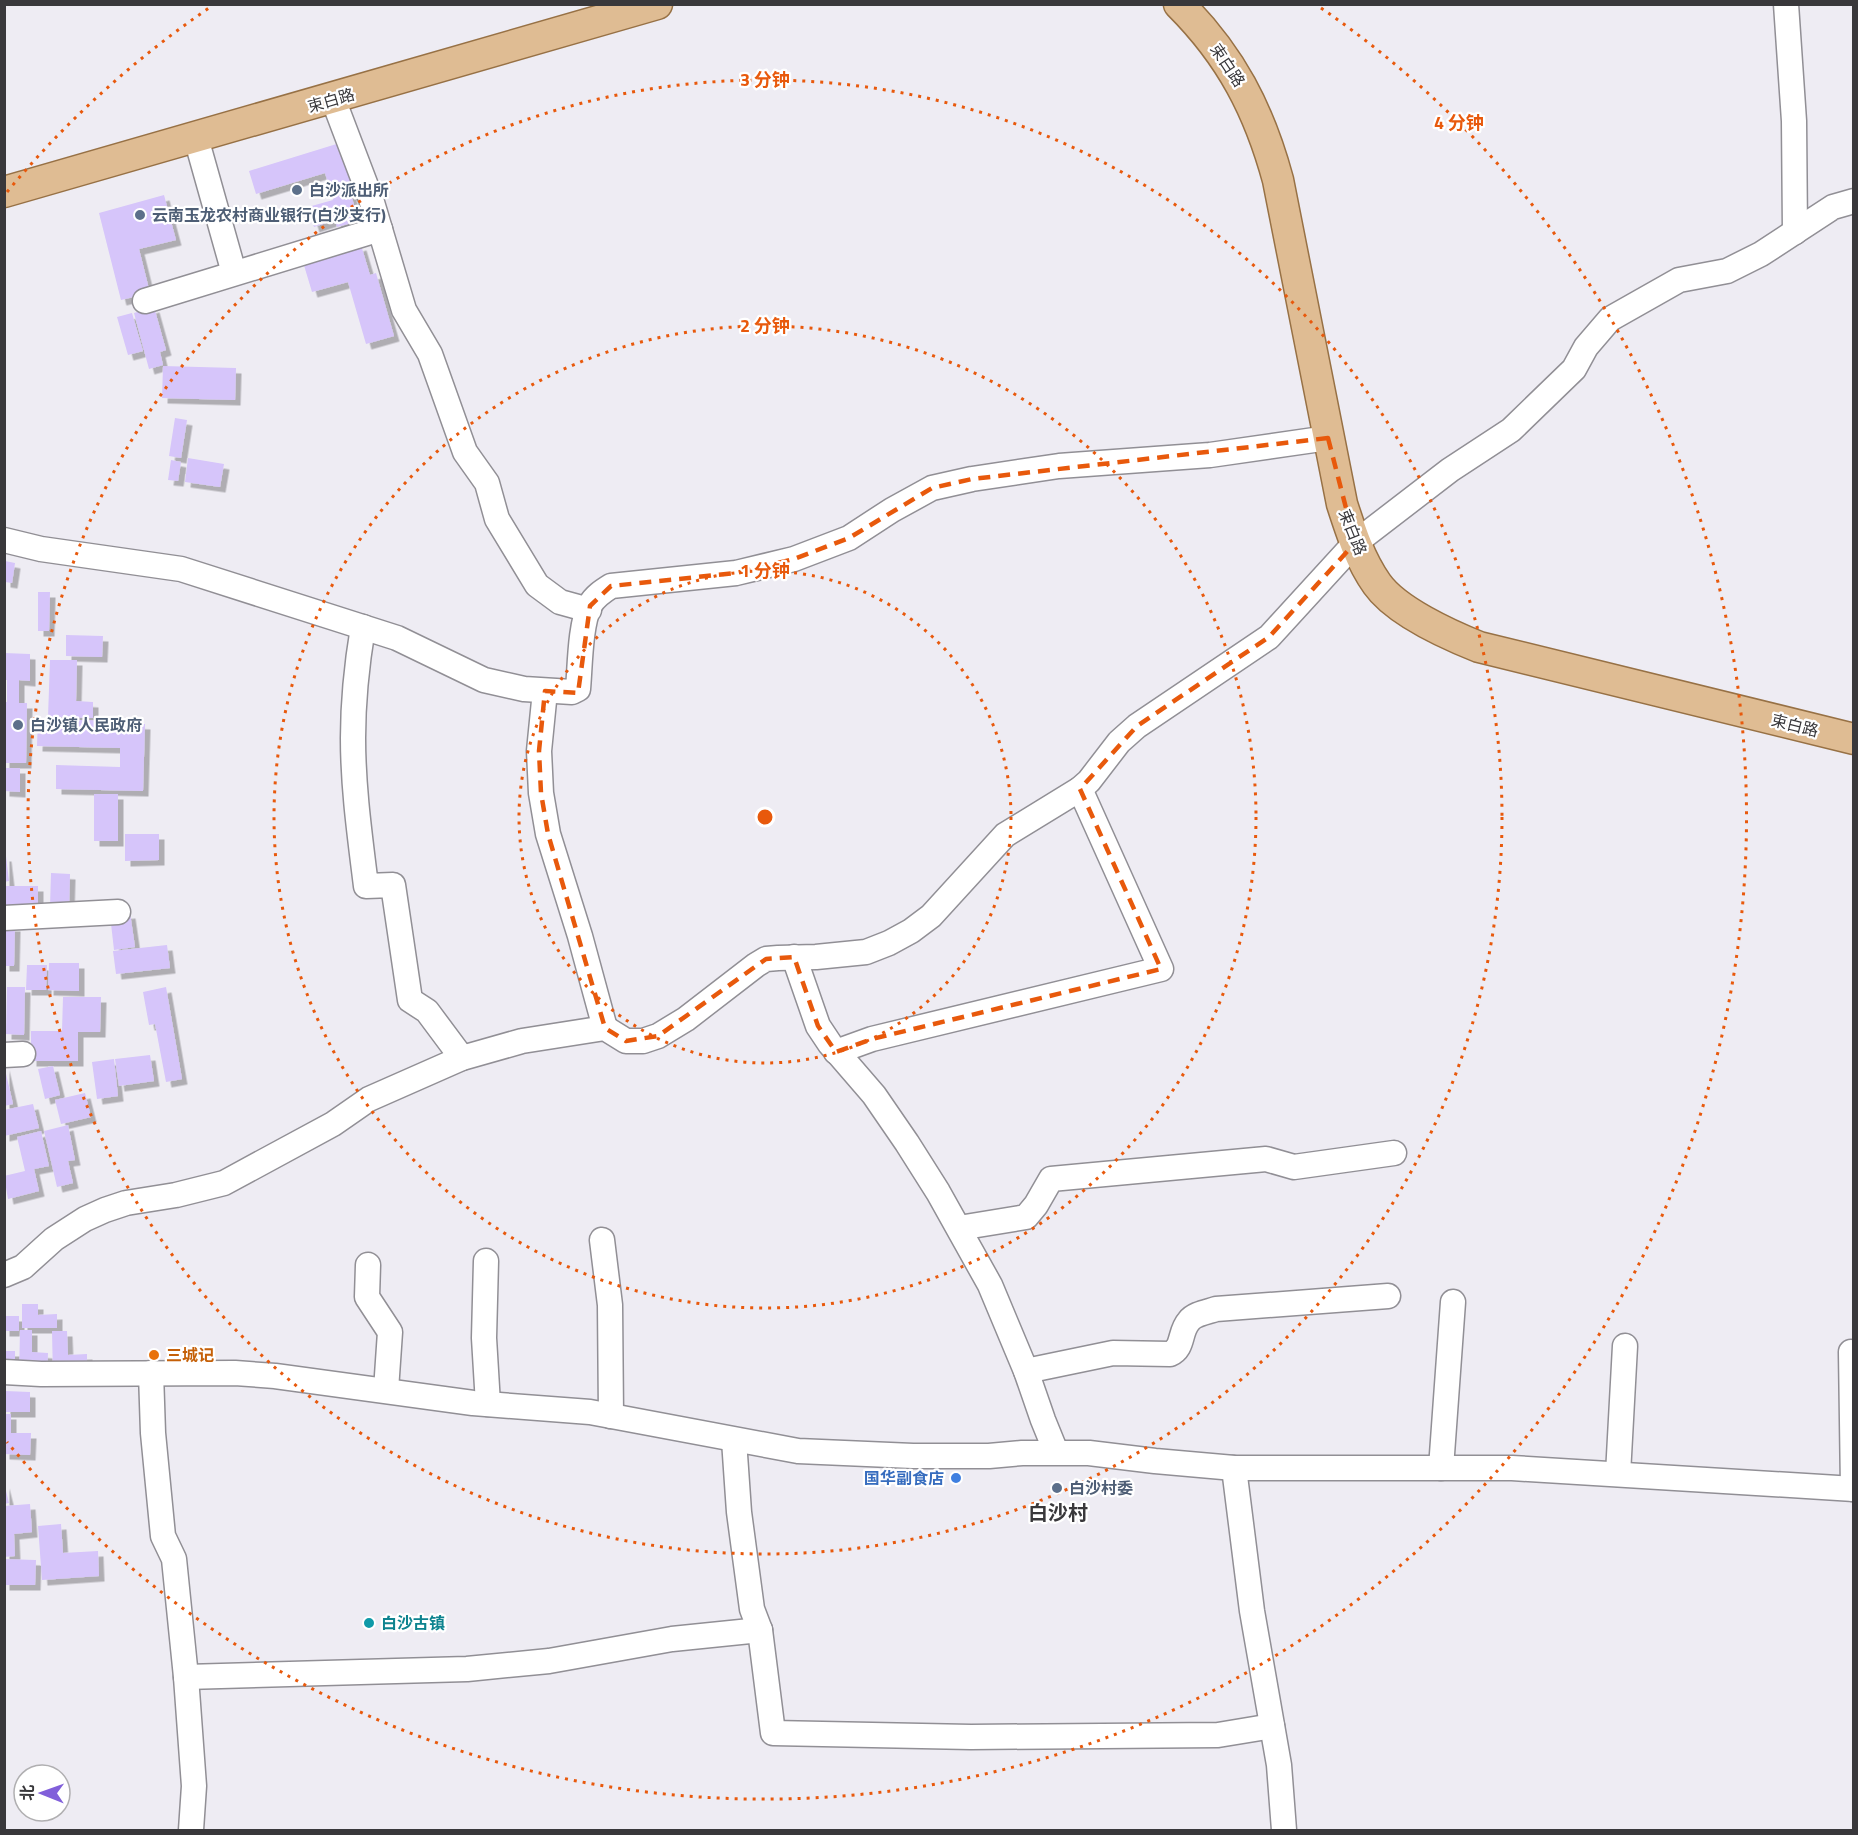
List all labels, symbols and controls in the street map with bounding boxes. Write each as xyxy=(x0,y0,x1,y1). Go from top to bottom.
street label: 束白路 xyxy=(1205,38,1251,92)
text: 3 分钟 xyxy=(740,66,790,93)
street label: 束白路 xyxy=(305,82,357,118)
text: 4 分钟 xyxy=(1434,109,1484,136)
place label: 白沙派出所 xyxy=(309,178,389,202)
marker: 白沙派出所 xyxy=(290,183,304,197)
place label: 云南玉龙农村商业银行(白沙支行) xyxy=(152,203,386,227)
marker: 云南玉龙农村商业银行(白沙支行) xyxy=(133,208,147,222)
text: 2 分钟 xyxy=(740,312,790,339)
street label: 束白路 xyxy=(1333,505,1373,559)
text: 1 分钟 xyxy=(740,557,790,584)
street label: 束白路 xyxy=(1769,708,1821,742)
place label: 白沙镇人民政府 xyxy=(30,713,142,737)
marker: 白沙镇人民政府 xyxy=(11,718,25,732)
centre of rings xyxy=(755,807,775,827)
place label: 三城记 xyxy=(166,1343,214,1367)
marker: 三城记 xyxy=(147,1348,161,1362)
place label: 国华副食店 xyxy=(864,1466,944,1490)
marker: 国华副食店 xyxy=(949,1471,963,1485)
place label: 白沙村委 xyxy=(1069,1476,1133,1500)
marker: 白沙村委 xyxy=(1050,1481,1064,1495)
district label: 白沙村 xyxy=(1028,1497,1088,1528)
place label: 白沙古镇 xyxy=(381,1611,445,1635)
marker: 白沙古镇 xyxy=(362,1616,376,1630)
north arrow xyxy=(12,1763,72,1823)
text: 北 xyxy=(15,1785,39,1801)

